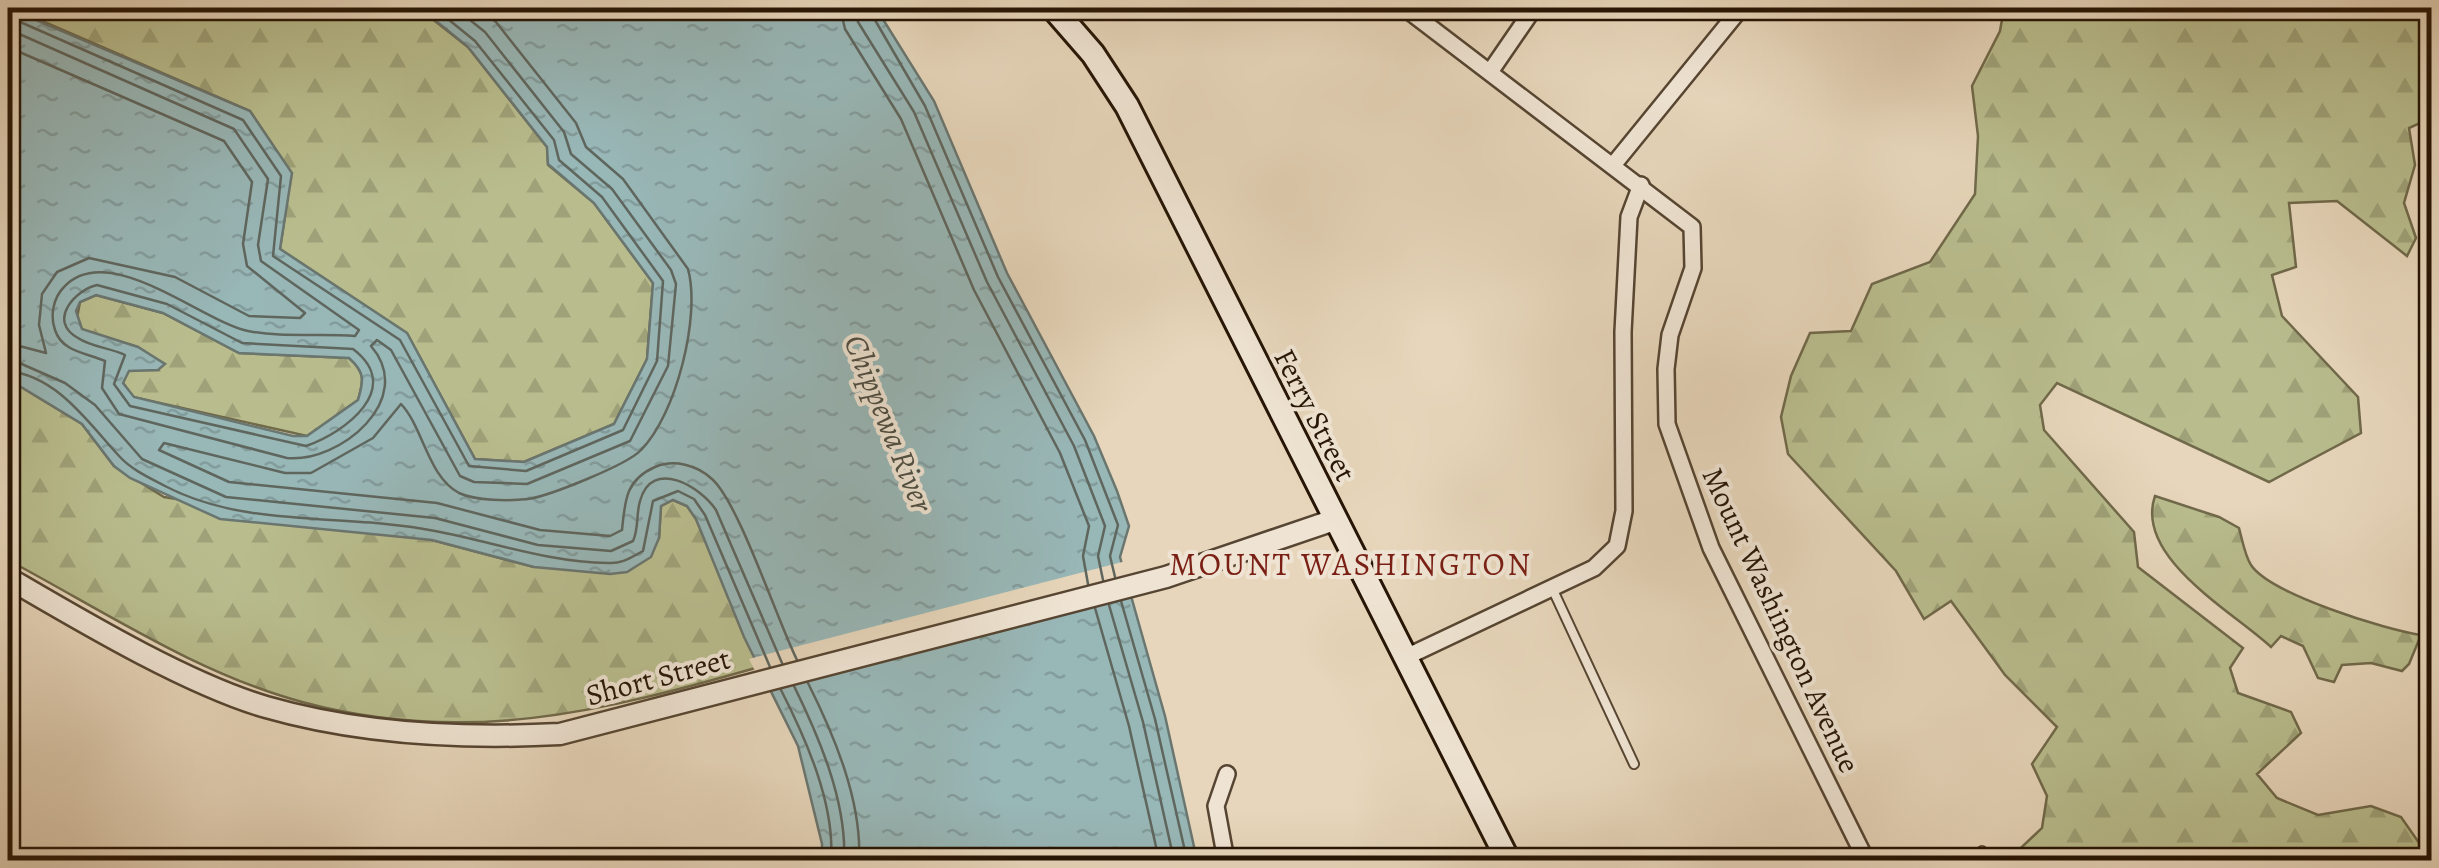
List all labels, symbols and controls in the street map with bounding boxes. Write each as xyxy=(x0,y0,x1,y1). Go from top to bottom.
water label: Chippewa River xyxy=(834,328,945,519)
street label: Ferry Street xyxy=(1264,342,1366,488)
street label: Mount Washington Avenue xyxy=(1693,461,1869,779)
district label: MOUNT WASHINGTON xyxy=(1169,542,1533,586)
street label: Short Street xyxy=(582,639,735,715)

